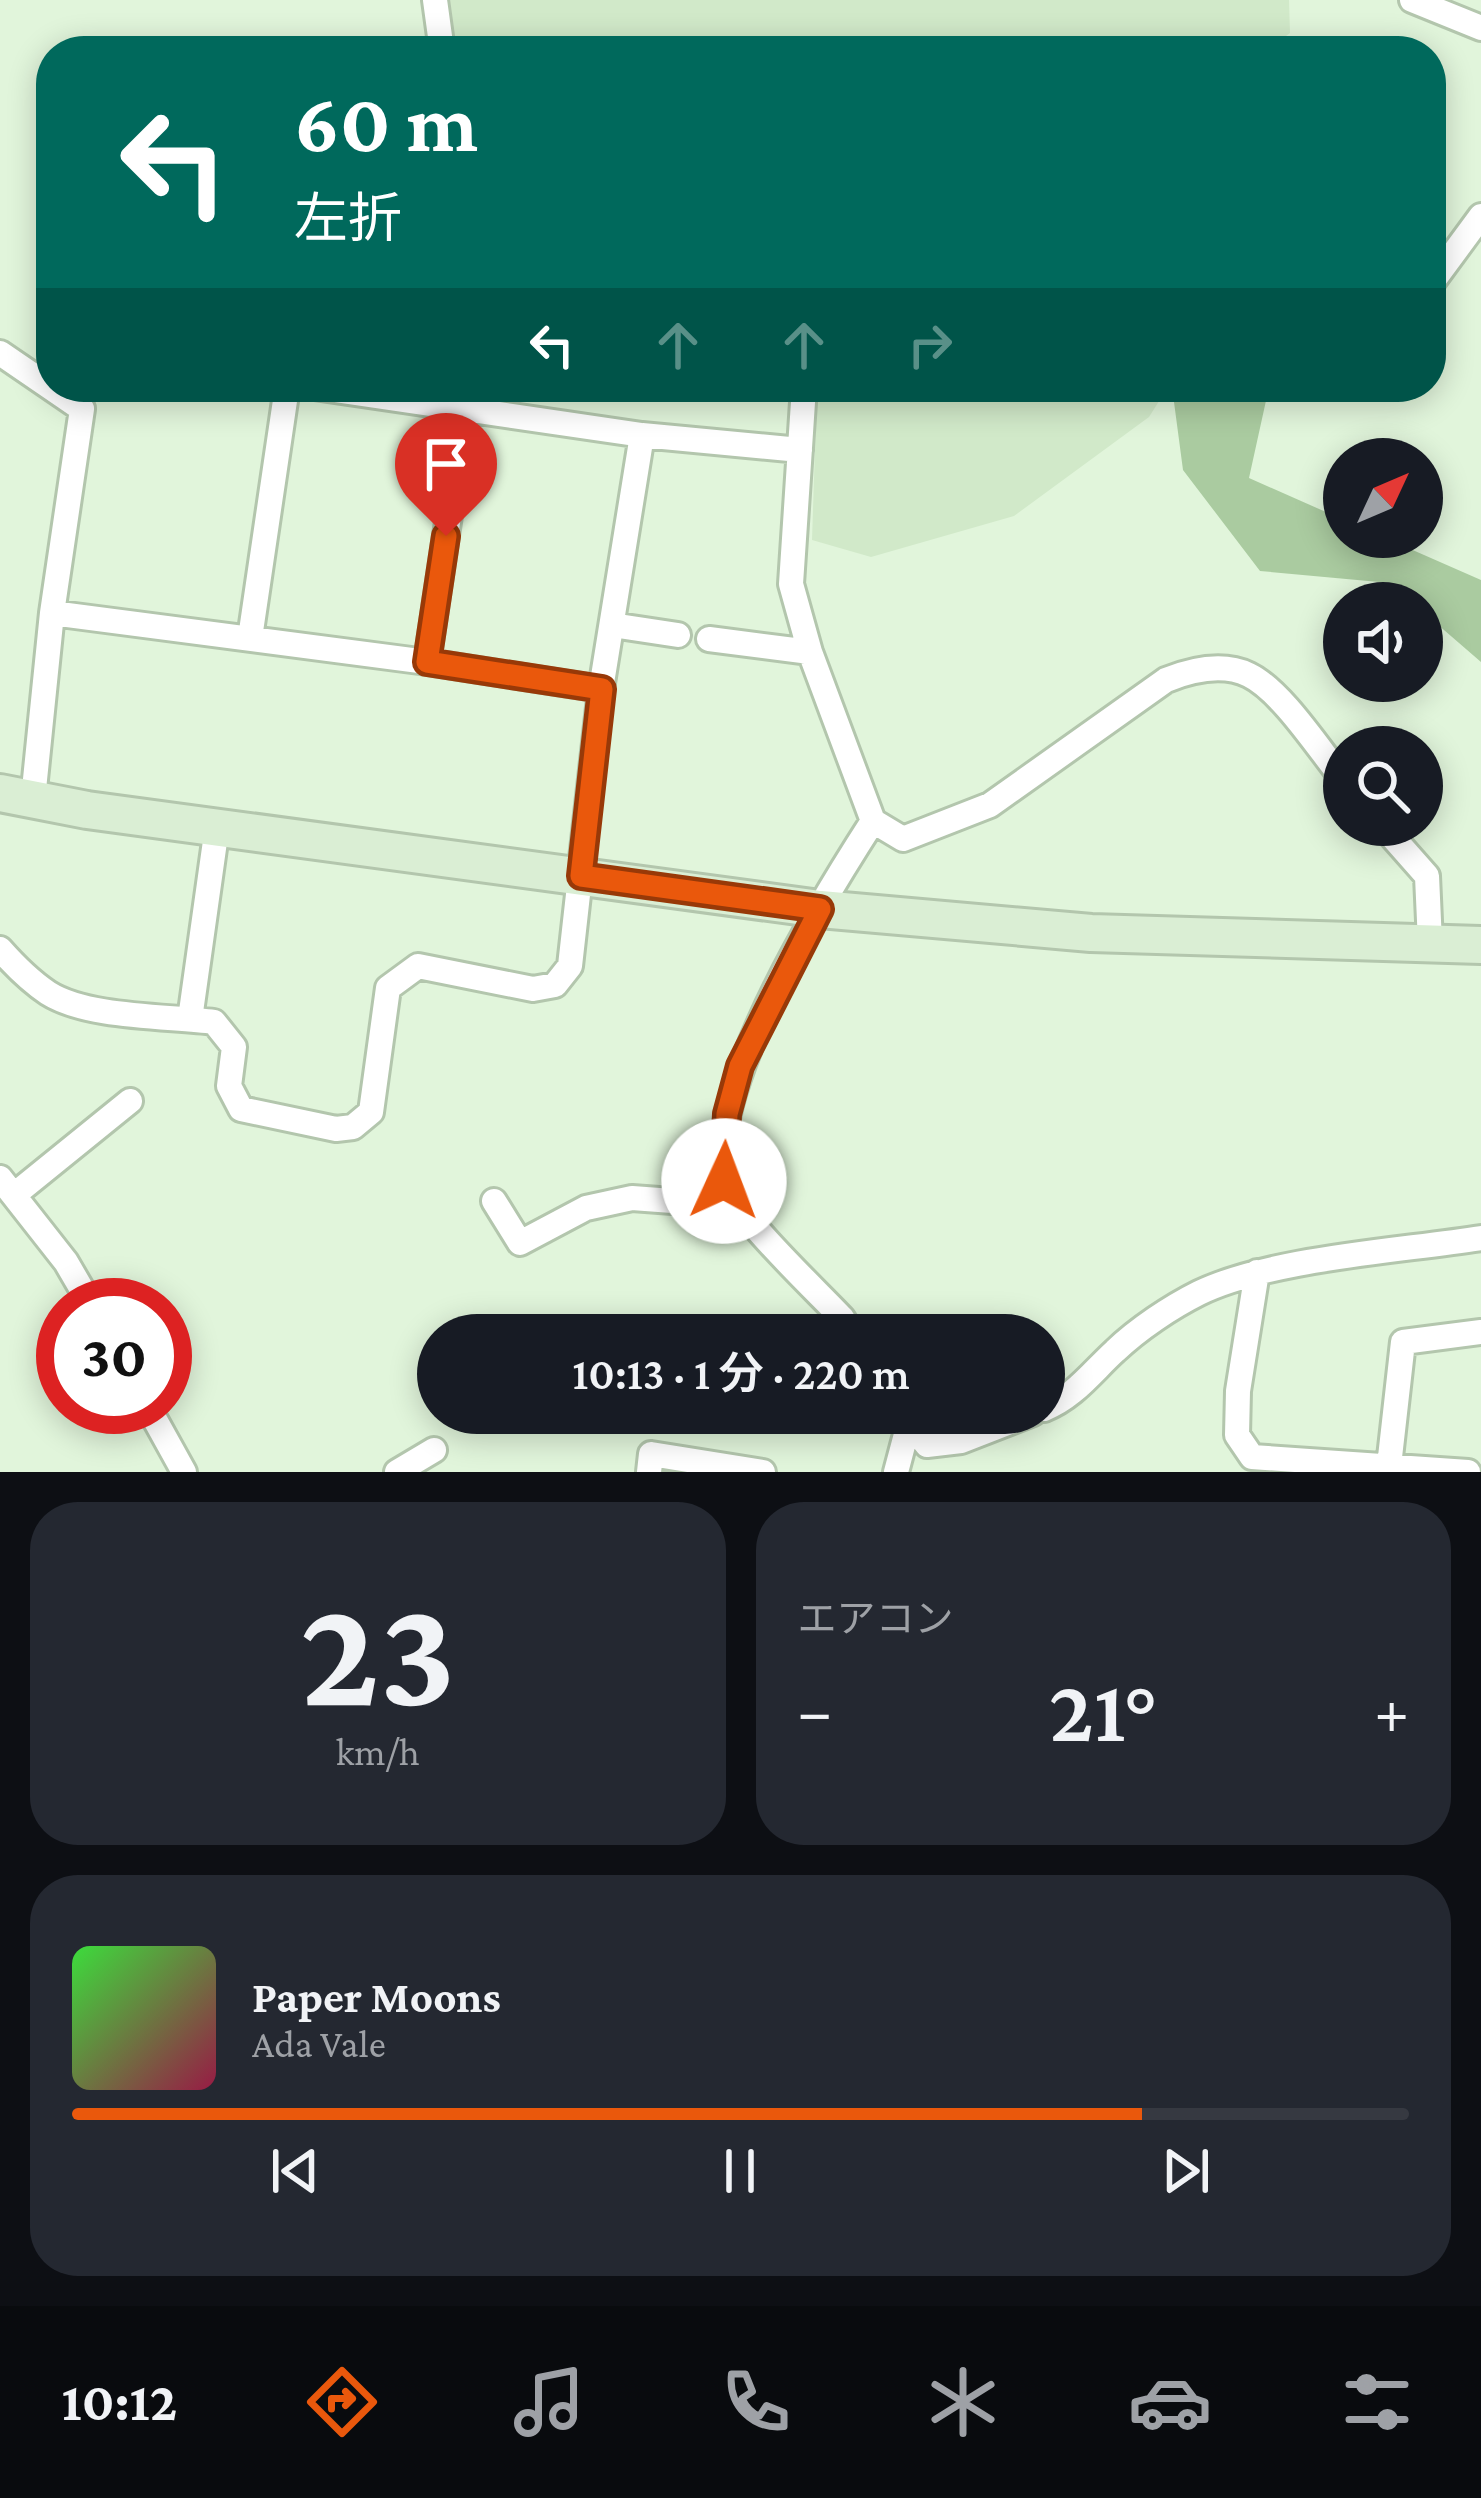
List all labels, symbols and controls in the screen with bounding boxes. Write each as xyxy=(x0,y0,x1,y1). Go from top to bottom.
text: 60 m xyxy=(294,76,478,169)
icon: left xyxy=(96,84,252,240)
text: 左折 xyxy=(294,189,402,249)
icon: left xyxy=(519,312,585,378)
icon: ahead xyxy=(645,312,711,378)
icon: ahead xyxy=(771,312,837,378)
icon: right xyxy=(897,312,963,378)
pin xyxy=(395,413,497,536)
icon: arrive xyxy=(413,431,479,497)
north arrow xyxy=(1323,438,1443,558)
map controls xyxy=(1323,438,1443,846)
button: sound xyxy=(1323,582,1443,702)
button: search xyxy=(1323,726,1443,846)
position arrow xyxy=(661,1118,787,1244)
speed limit sign: 30 xyxy=(36,1278,192,1434)
text: 10:13 · 1 分 · 220 m xyxy=(572,1349,910,1399)
text: 23 xyxy=(300,1565,456,1739)
text: エアコン xyxy=(798,1597,954,1640)
text: 21° xyxy=(1049,1660,1157,1760)
text: − xyxy=(798,1674,832,1747)
text: + xyxy=(1374,1674,1409,1747)
text: km/h xyxy=(336,1730,420,1773)
text: Paper Moons xyxy=(252,1972,501,2022)
text: Ada Vale xyxy=(252,2022,386,2065)
icon: previous xyxy=(262,2138,328,2204)
icon: pause xyxy=(707,2138,773,2204)
icon: next xyxy=(1153,2138,1219,2204)
icon: directions xyxy=(300,2360,384,2444)
icon: music xyxy=(507,2360,591,2444)
icon: phone xyxy=(714,2360,798,2444)
icon: climate xyxy=(921,2360,1005,2444)
icon: car xyxy=(1128,2360,1212,2444)
icon: filters xyxy=(1335,2360,1419,2444)
text: 10:12 xyxy=(62,2372,177,2432)

